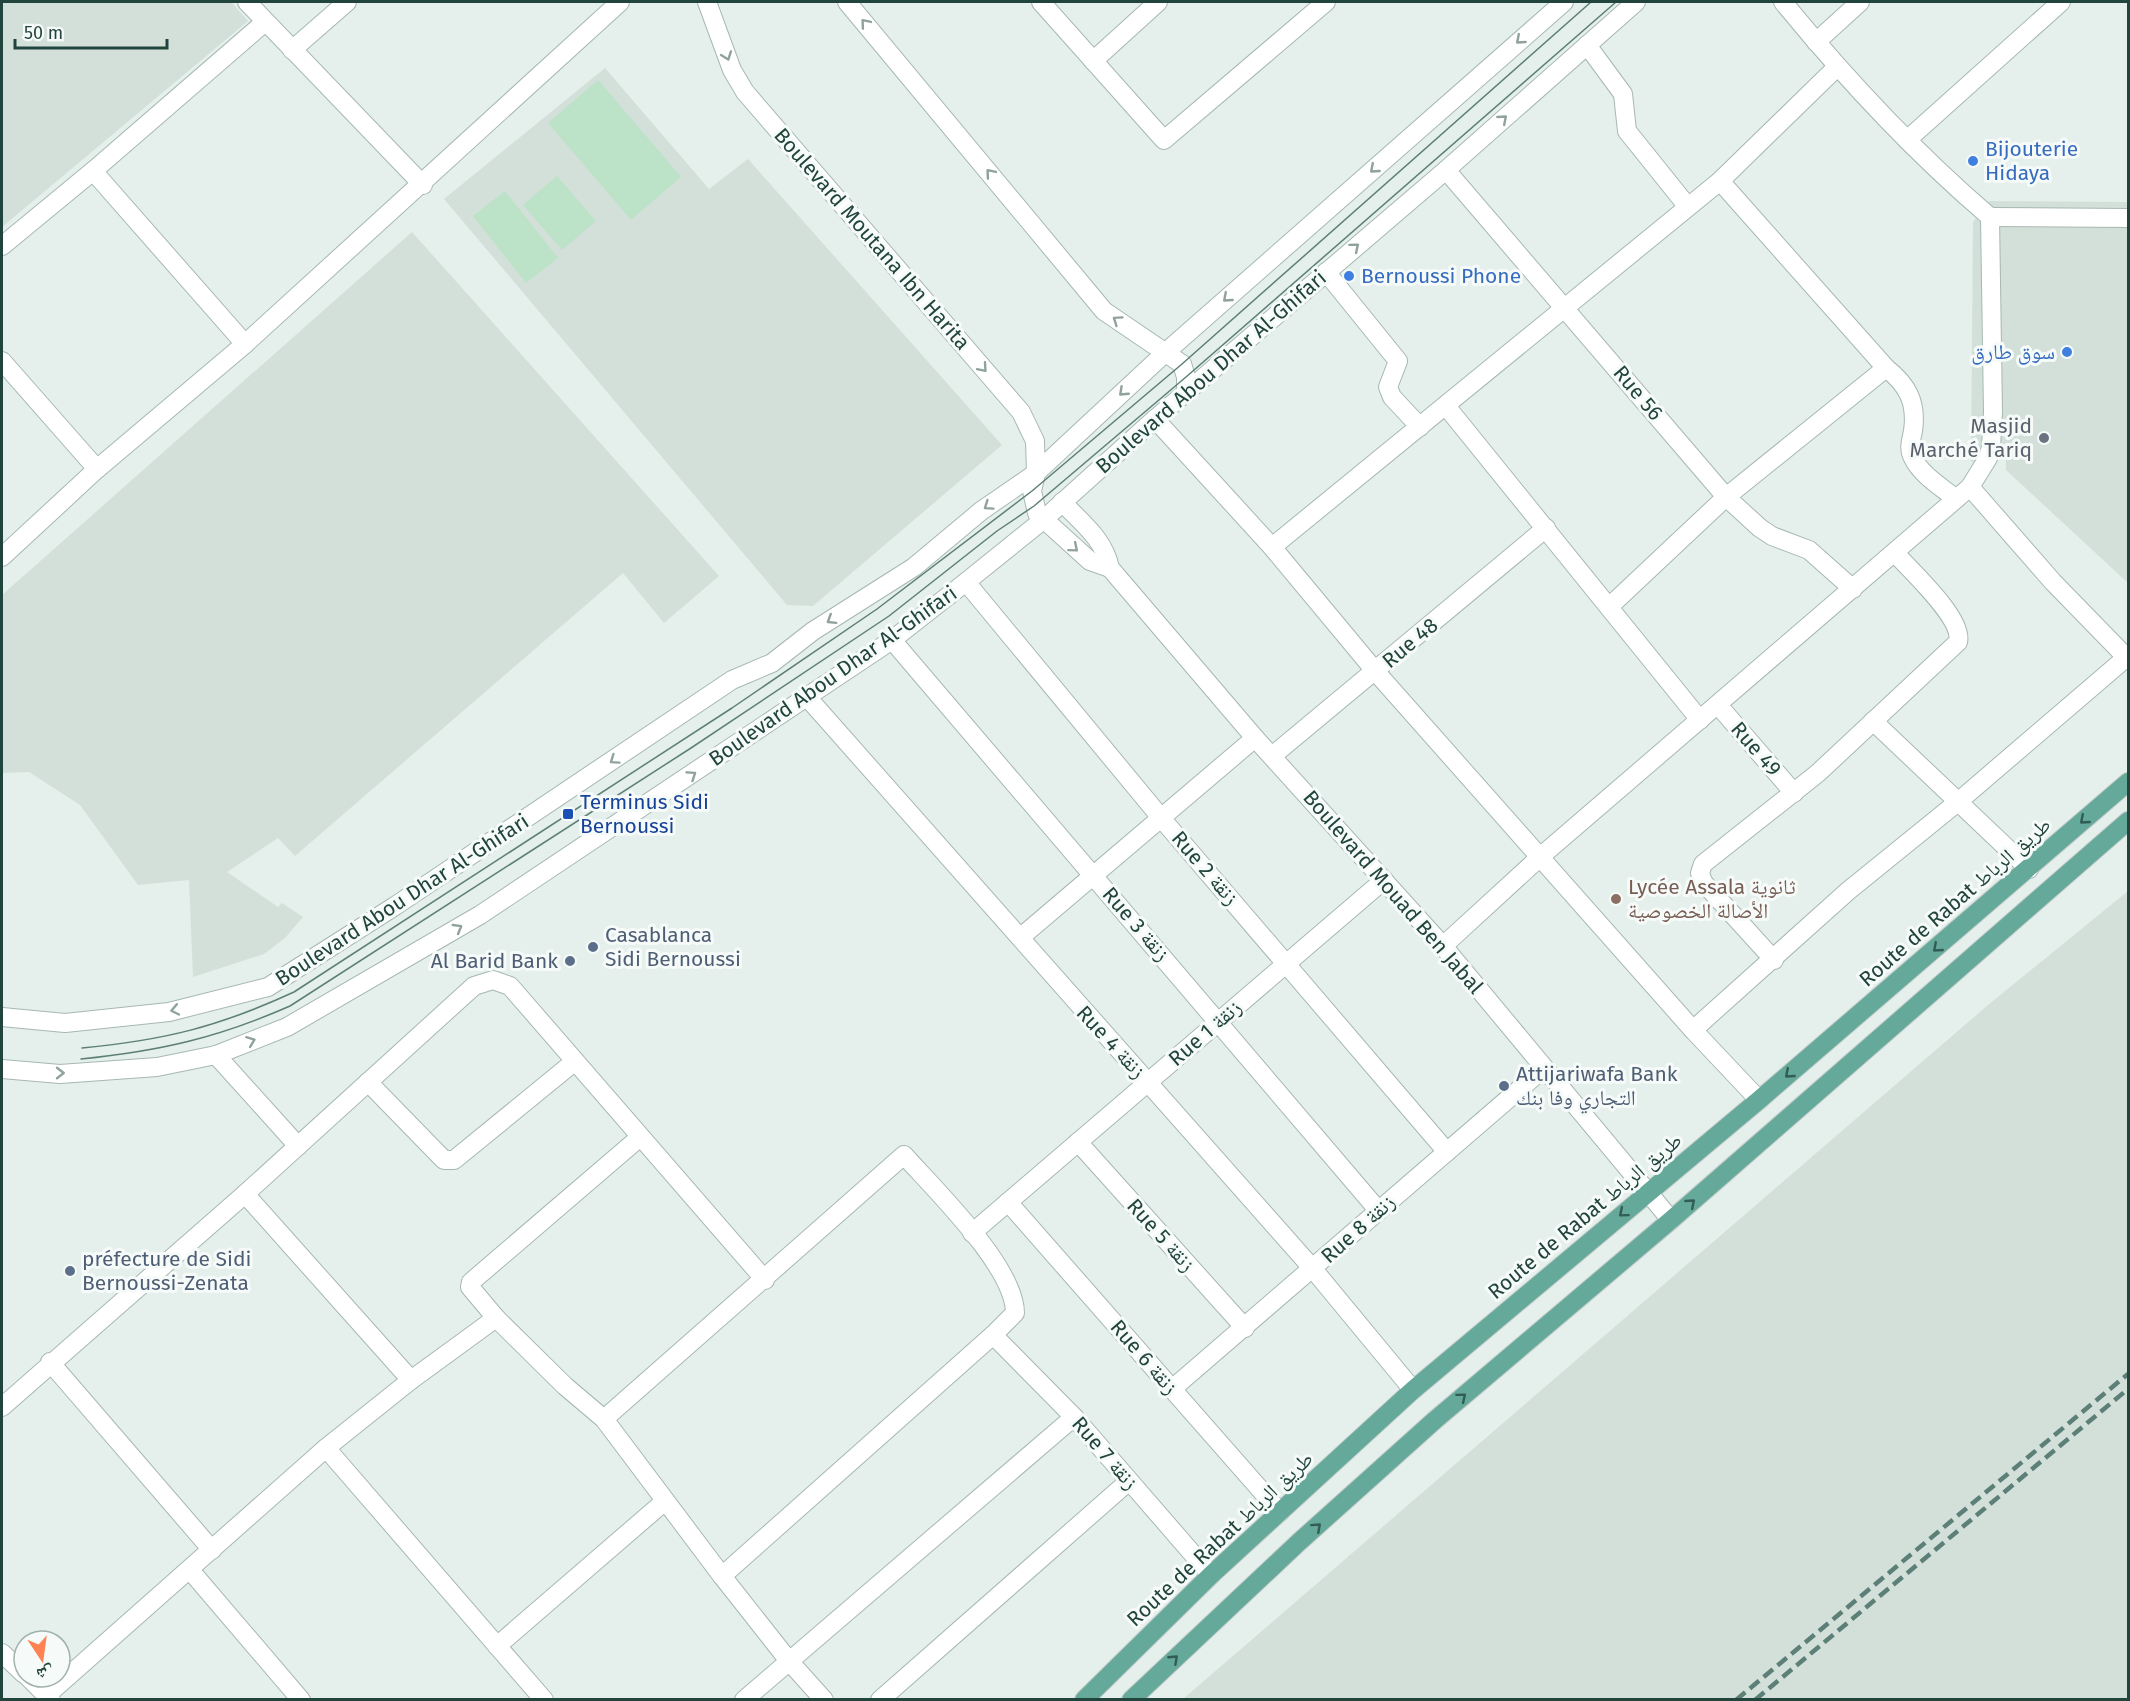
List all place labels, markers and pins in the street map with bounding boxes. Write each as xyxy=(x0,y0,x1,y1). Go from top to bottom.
place label: Bijouterie Hidaya xyxy=(1985,136,2078,186)
marker: Bijouterie Hidaya xyxy=(1966,154,1980,168)
place label: Bernoussi Phone xyxy=(1361,263,1521,289)
marker: Bernoussi Phone xyxy=(1342,269,1356,283)
place label: سوق طارق xyxy=(1971,339,2055,365)
marker: سوق طارق xyxy=(2060,345,2074,359)
place label: Masjid Marché Tariq xyxy=(1910,413,2032,463)
marker: Masjid Marché Tariq xyxy=(2037,431,2051,445)
place label: Terminus Sidi Bernoussi xyxy=(580,789,709,839)
marker: Terminus Sidi Bernoussi xyxy=(561,807,575,821)
place label: Lycée Assala ثانوية الأصالة الخصوصية xyxy=(1628,874,1796,924)
marker: Lycée Assala ثانوية الأصالة الخصوصية xyxy=(1609,892,1623,906)
place label: Casablanca Sidi Bernoussi xyxy=(605,922,741,972)
marker: Casablanca Sidi Bernoussi xyxy=(586,940,600,954)
place label: Al Barid Bank xyxy=(431,948,558,974)
marker: Al Barid Bank xyxy=(563,954,577,968)
place label: Attijariwafa Bank التجاري وفا بنك xyxy=(1516,1061,1678,1114)
marker: Attijariwafa Bank التجاري وفا بنك xyxy=(1497,1079,1511,1093)
place label: préfecture de Sidi Bernoussi-Zenata xyxy=(82,1246,251,1296)
marker: préfecture de Sidi Bernoussi-Zenata xyxy=(63,1264,77,1278)

